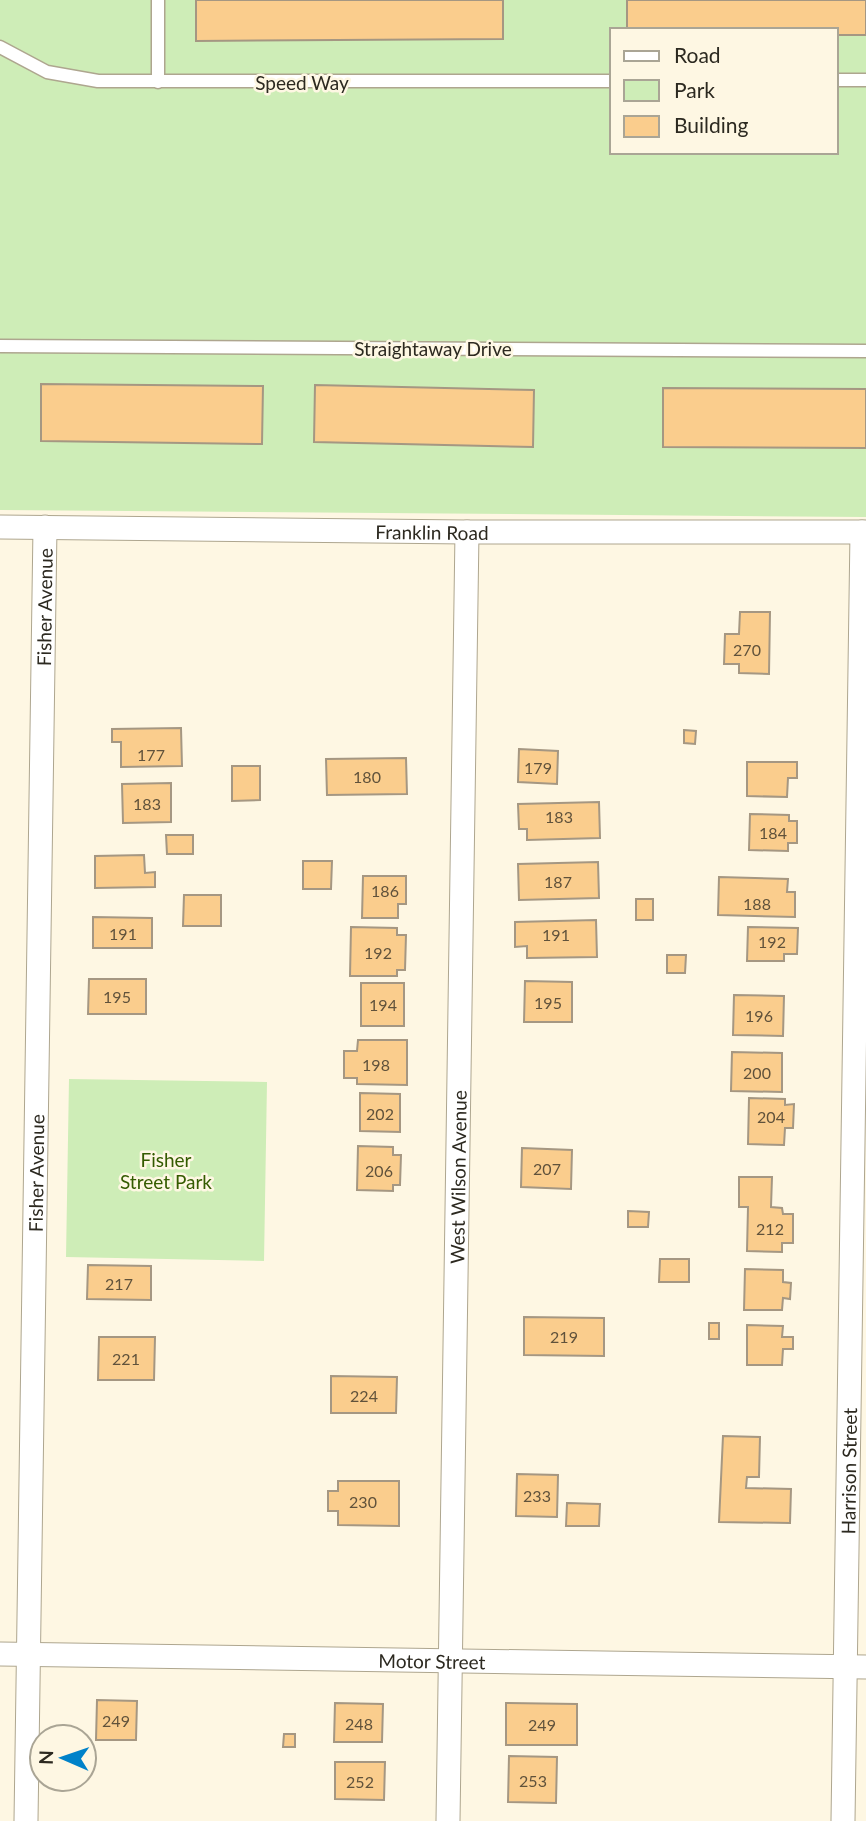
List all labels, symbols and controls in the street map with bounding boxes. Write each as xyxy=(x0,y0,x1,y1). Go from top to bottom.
legend xyxy=(610,28,838,154)
text: Road xyxy=(674,42,721,67)
street label: Speed Way xyxy=(255,71,349,94)
text: Park xyxy=(674,77,715,102)
text: Building xyxy=(674,112,749,137)
street label: Straightaway Drive xyxy=(354,337,512,360)
street label: Franklin Road xyxy=(375,520,489,544)
street label: Fisher Avenue xyxy=(31,548,56,666)
house number: 270 xyxy=(733,640,761,659)
house number: 177 xyxy=(137,745,165,764)
house number: 179 xyxy=(524,758,552,777)
house number: 180 xyxy=(353,767,381,786)
house number: 183 xyxy=(133,794,161,813)
house number: 183 xyxy=(545,807,573,826)
house number: 184 xyxy=(759,823,787,842)
house number: 187 xyxy=(544,872,572,891)
house number: 186 xyxy=(371,881,399,900)
house number: 188 xyxy=(743,894,771,913)
house number: 191 xyxy=(109,924,137,943)
house number: 191 xyxy=(542,925,570,944)
house number: 192 xyxy=(758,932,786,951)
house number: 192 xyxy=(364,943,392,962)
house number: 195 xyxy=(103,987,131,1006)
house number: 195 xyxy=(534,993,562,1012)
house number: 194 xyxy=(369,995,397,1014)
house number: 196 xyxy=(745,1006,773,1025)
house number: 198 xyxy=(362,1055,390,1074)
house number: 200 xyxy=(743,1063,771,1082)
street label: West Wilson Avenue xyxy=(445,1090,470,1264)
house number: 202 xyxy=(366,1104,394,1123)
house number: 204 xyxy=(757,1107,785,1126)
street label: Fisher Avenue xyxy=(23,1114,48,1232)
park label: Fisher Street Park xyxy=(120,1148,212,1193)
house number: 207 xyxy=(533,1159,561,1178)
house number: 206 xyxy=(365,1161,393,1180)
house number: 212 xyxy=(756,1219,784,1238)
house number: 217 xyxy=(105,1274,133,1293)
house number: 219 xyxy=(550,1327,578,1346)
house number: 221 xyxy=(112,1349,140,1368)
house number: 224 xyxy=(350,1386,378,1405)
street label: Harrison Street xyxy=(836,1407,861,1535)
house number: 233 xyxy=(523,1486,551,1505)
house number: 230 xyxy=(349,1492,377,1511)
street label: Motor Street xyxy=(378,1648,486,1673)
house number: 249 xyxy=(102,1711,130,1730)
house number: 248 xyxy=(345,1714,373,1733)
house number: 249 xyxy=(528,1715,556,1734)
north arrow xyxy=(28,1723,98,1793)
text: N xyxy=(34,1750,57,1765)
house number: 253 xyxy=(519,1771,547,1790)
house number: 252 xyxy=(346,1772,374,1791)

